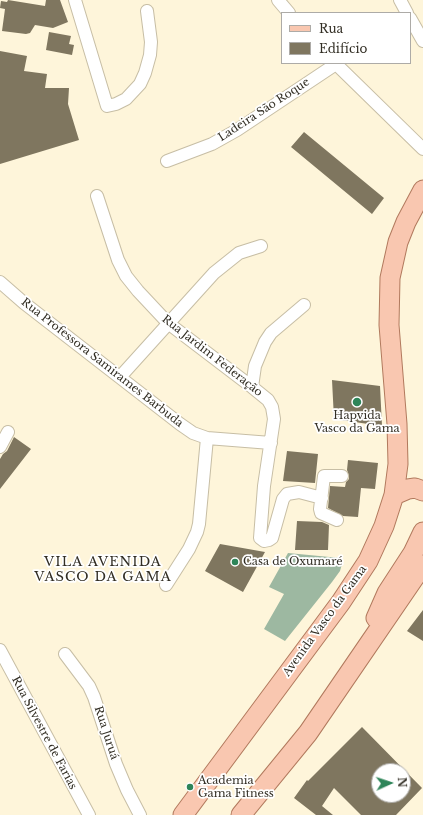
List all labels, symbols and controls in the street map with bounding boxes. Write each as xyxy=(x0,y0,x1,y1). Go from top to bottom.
legend xyxy=(281,12,411,64)
text: Rua xyxy=(319,21,343,36)
text: Edifício xyxy=(319,41,367,56)
street label: Ladeira São Roque xyxy=(216,76,312,144)
street label: Rua Professora Samirames Barbuda xyxy=(18,296,186,430)
street label: Rua Jardim Federação xyxy=(159,313,265,399)
marker: Hapvida Vasco da Gama xyxy=(351,396,363,408)
place label: Hapvida Vasco da Gama xyxy=(314,409,400,435)
district label: VILA AVENIDA VASCO DA GAMA xyxy=(34,554,172,585)
place label: Casa de Oxumaré xyxy=(243,555,343,569)
marker: Casa de Oxumaré xyxy=(230,557,240,567)
street label: Avenida Vasco da Gama xyxy=(280,563,370,679)
street label: Rua Silvestre de Farias xyxy=(9,674,79,792)
street label: Rua Juruá xyxy=(91,705,121,761)
north arrow xyxy=(371,763,411,803)
place label: Academia Gama Fitness xyxy=(198,774,274,800)
text: N xyxy=(395,777,409,788)
marker: Academia Gama Fitness xyxy=(185,782,195,792)

